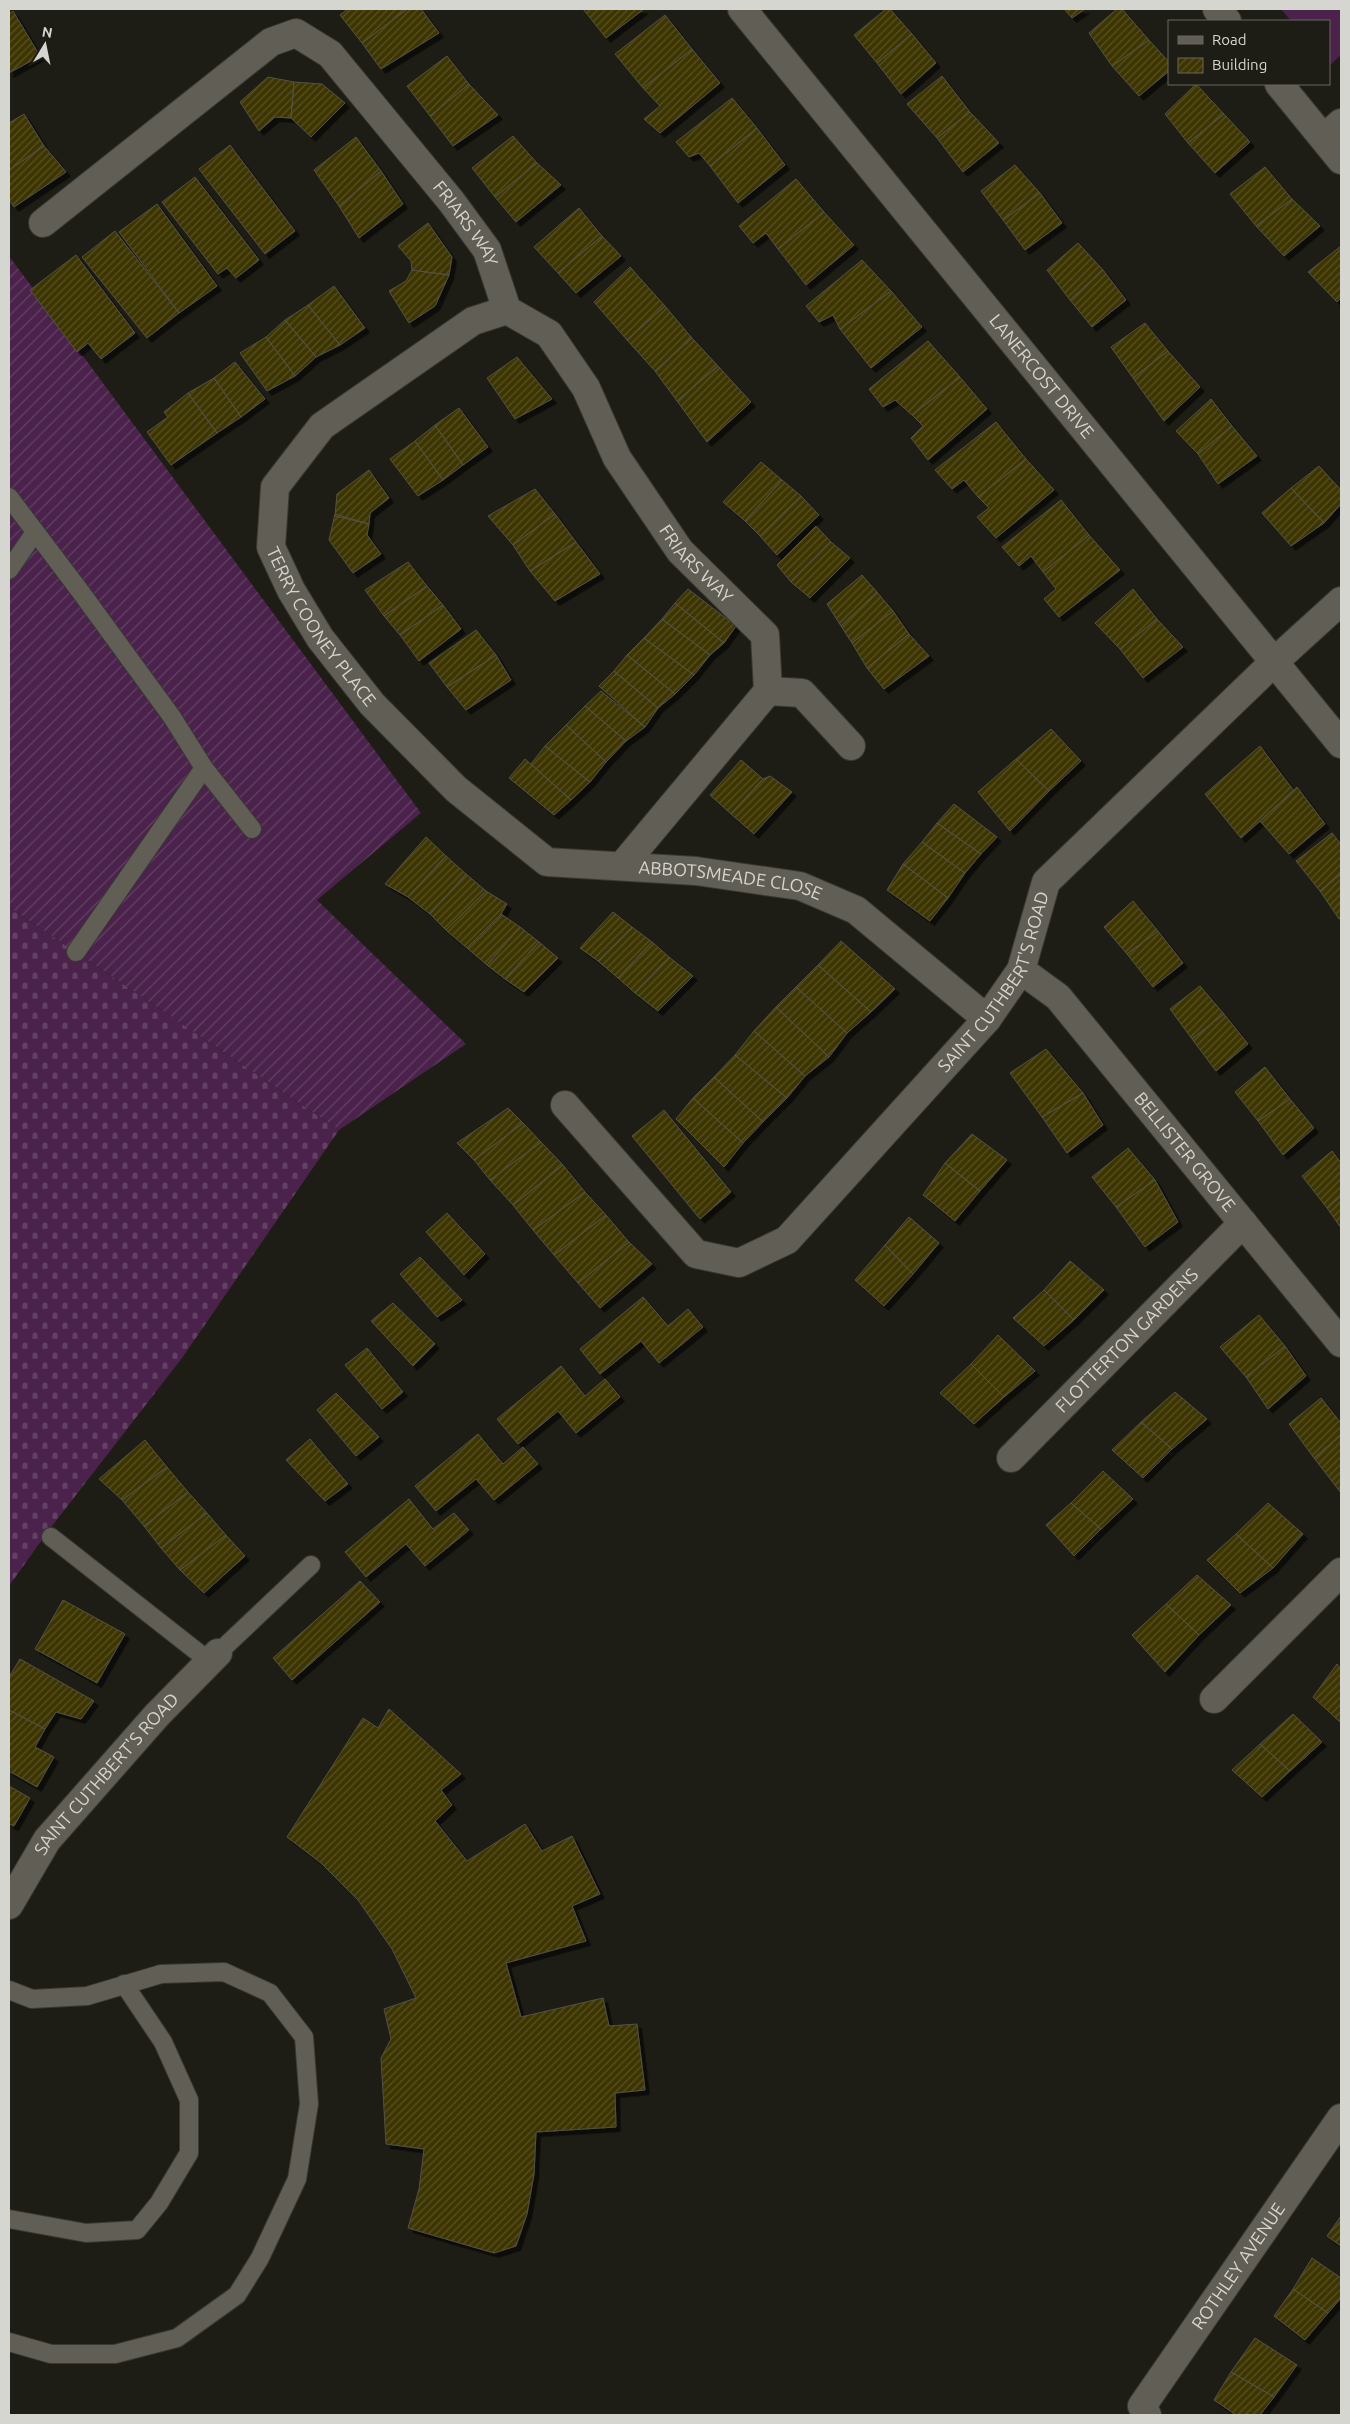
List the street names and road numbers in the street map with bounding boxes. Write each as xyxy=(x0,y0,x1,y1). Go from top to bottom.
street label: FRIARS WAY xyxy=(430,177,503,268)
street label: LANERCOST DRIVE xyxy=(986,310,1099,442)
street label: FRIARS WAY xyxy=(656,521,738,607)
street label: TERRY COONEY PLACE xyxy=(263,543,381,709)
street label: ABBOTSMEADE CLOSE xyxy=(638,857,825,903)
street label: SAINT CUTHBERT'S ROAD xyxy=(933,889,1052,1075)
street label: BELLISTER GROVE xyxy=(1131,1088,1240,1215)
street label: FLOTTERTON GARDENS xyxy=(1051,1264,1202,1416)
street label: SAINT CUTHBERT'S ROAD xyxy=(30,1688,182,1858)
street label: ROTHLEY AVENUE xyxy=(1187,2199,1288,2333)

